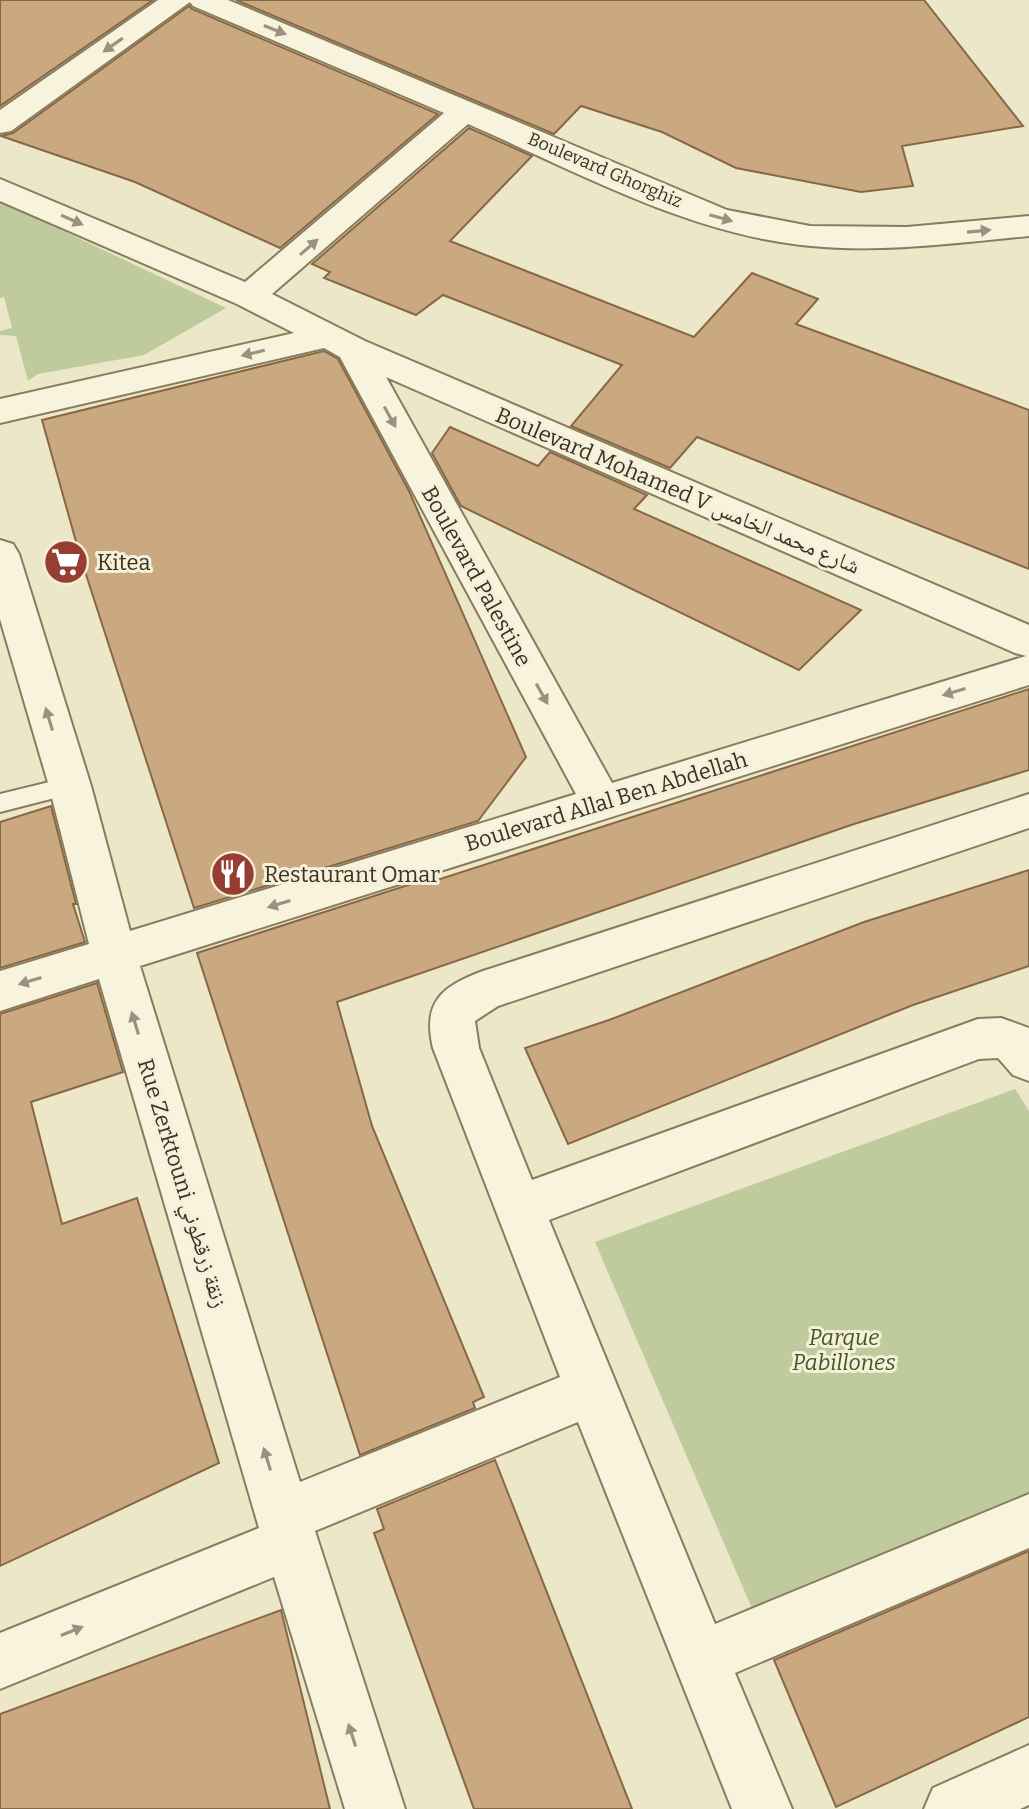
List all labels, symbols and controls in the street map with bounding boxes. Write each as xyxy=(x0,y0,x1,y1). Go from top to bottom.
one-way arrow xyxy=(263,23,287,36)
one-way arrow xyxy=(102,37,124,53)
street label: Boulevard Ghorghiz xyxy=(524,128,686,212)
one-way arrow xyxy=(709,212,733,225)
one-way arrow xyxy=(60,213,83,226)
one-way arrow xyxy=(967,224,992,237)
one-way arrow xyxy=(299,238,318,256)
one-way arrow xyxy=(240,347,265,360)
street label: Boulevard Mohamed V شارع محمد الخامس xyxy=(492,401,864,580)
one-way arrow xyxy=(383,406,397,428)
street label: Boulevard Palestine xyxy=(416,481,537,671)
supermarket icon: Kitea xyxy=(42,538,90,586)
place label: Kitea xyxy=(97,549,151,576)
one-way arrow xyxy=(535,683,549,706)
one-way arrow xyxy=(942,686,966,699)
one-way arrow xyxy=(42,706,55,730)
street label: Boulevard Allal Ben Abdellah xyxy=(462,746,751,857)
restaurant icon: Restaurant Omar xyxy=(209,850,257,898)
place label: Restaurant Omar xyxy=(264,861,440,888)
one-way arrow xyxy=(266,898,290,910)
one-way arrow xyxy=(18,975,42,988)
one-way arrow xyxy=(128,1011,141,1035)
street label: Rue Zerktouni زنقة زرقطوني xyxy=(128,1055,233,1312)
park label: Parque Pabillones xyxy=(792,1324,896,1376)
one-way arrow xyxy=(260,1447,273,1471)
one-way arrow xyxy=(60,1625,84,1638)
one-way arrow xyxy=(345,1722,358,1746)

